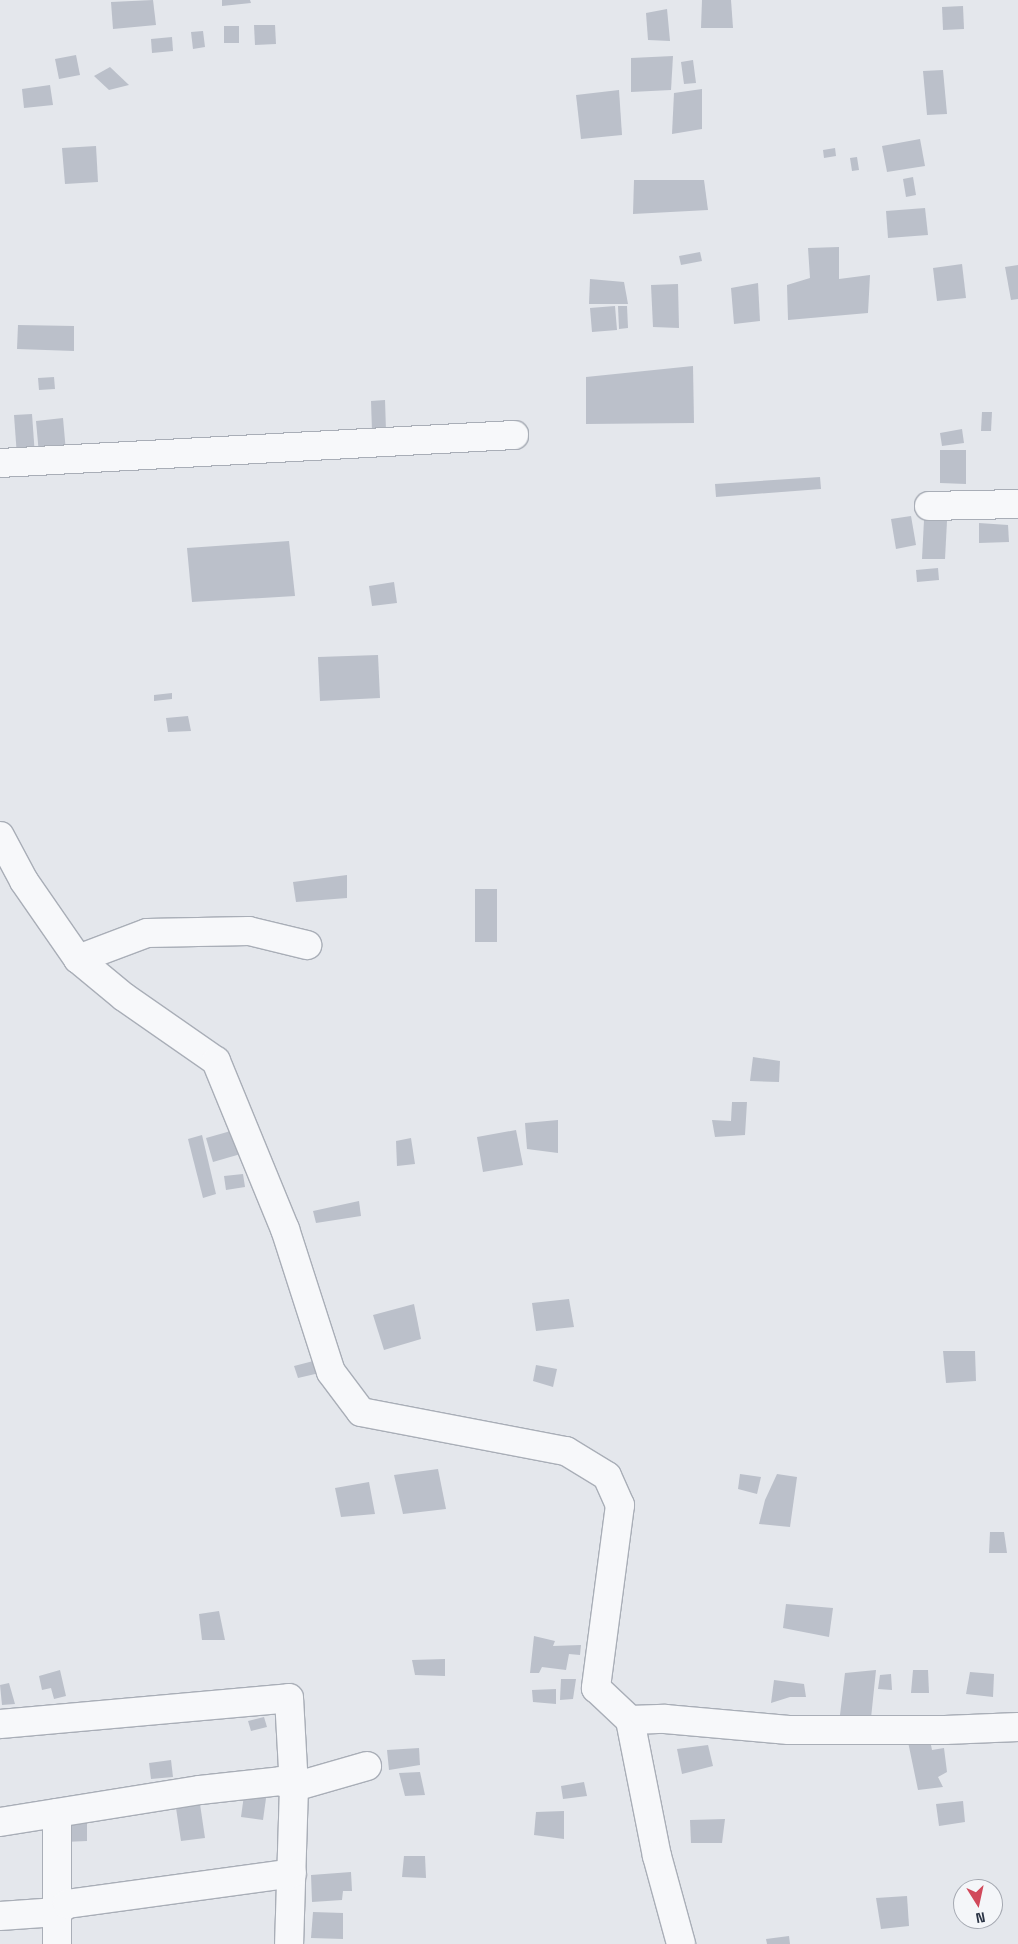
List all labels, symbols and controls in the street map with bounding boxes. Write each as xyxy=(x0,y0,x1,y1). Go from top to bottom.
north arrow xyxy=(953,1879,1003,1929)
text: N xyxy=(974,1908,987,1927)

